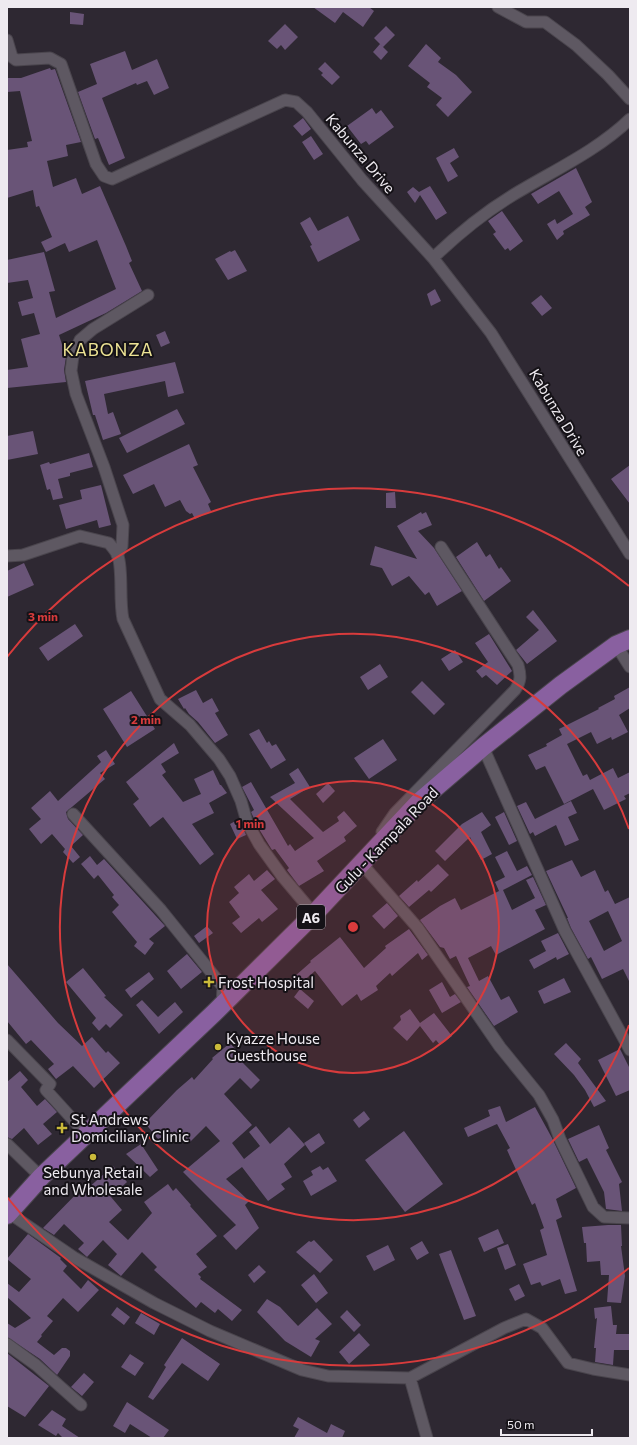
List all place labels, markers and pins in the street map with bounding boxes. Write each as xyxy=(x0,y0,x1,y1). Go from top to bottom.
centre of rings xyxy=(346,920,360,934)
place label: Frost Hospital xyxy=(218,973,314,991)
marker: Frost Hospital xyxy=(203,976,215,988)
place label: Kyazze House Guesthouse xyxy=(226,1029,320,1064)
marker: Kyazze House Guesthouse xyxy=(213,1042,223,1052)
place label: St Andrews Domiciliary Clinic xyxy=(71,1110,189,1145)
marker: St Andrews Domiciliary Clinic xyxy=(56,1122,68,1134)
marker: Sebunya Retail and Wholesale xyxy=(88,1152,98,1162)
place label: Sebunya Retail and Wholesale xyxy=(43,1163,143,1198)

